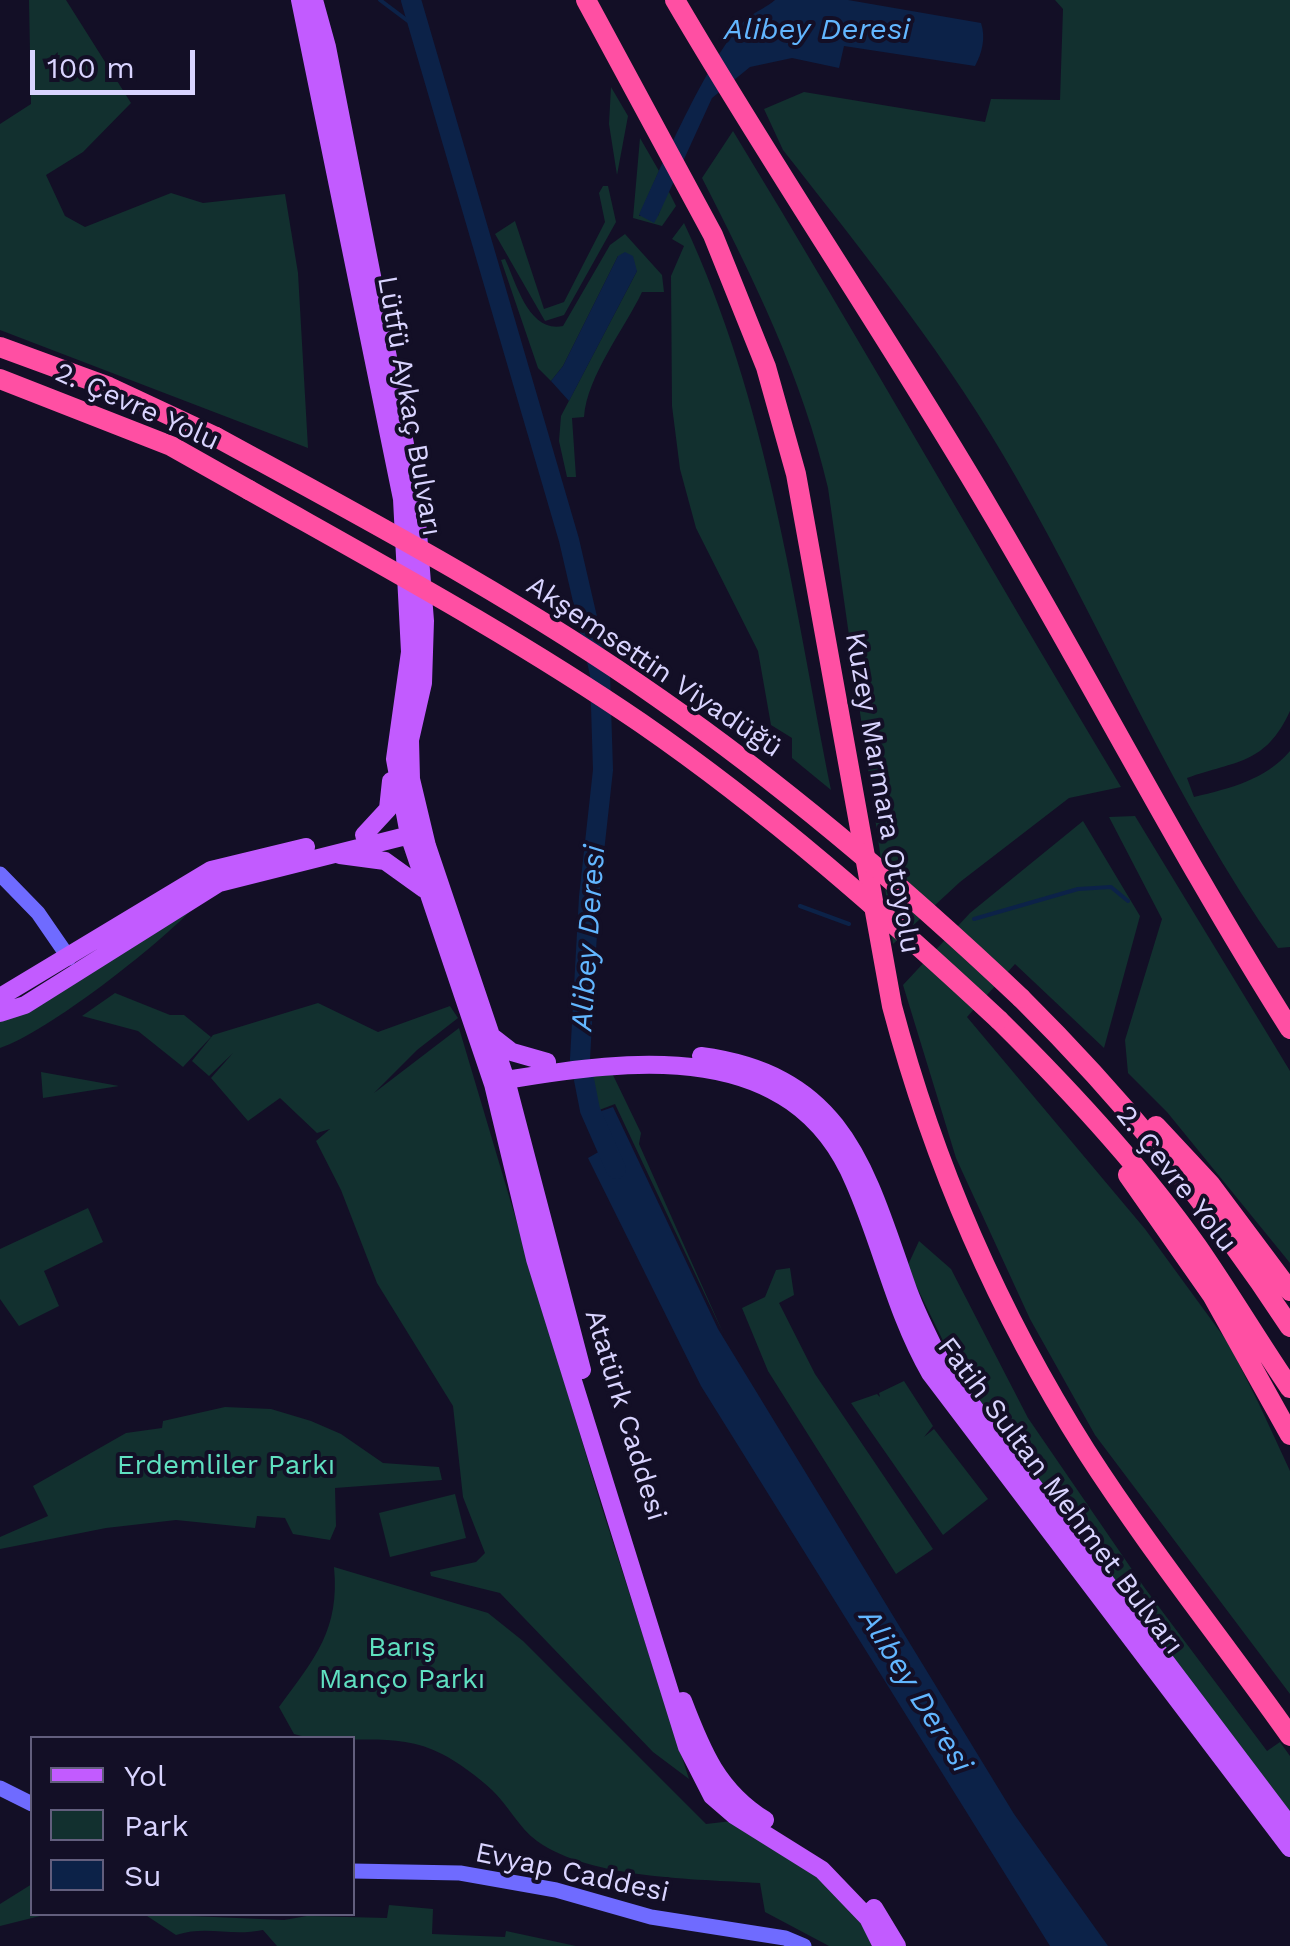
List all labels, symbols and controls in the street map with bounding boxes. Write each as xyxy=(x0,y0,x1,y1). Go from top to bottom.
water label: Alibey Deresi xyxy=(724,12,910,48)
scale bar xyxy=(35,30,200,92)
text: 100 m xyxy=(47,50,135,85)
street label: Lütfü Aykaç Bulvarı xyxy=(370,273,448,539)
street label: 2. Çevre Yolu xyxy=(50,356,224,458)
street label: Akşemsettin Viyadüğü xyxy=(520,569,788,765)
street label: Kuzey Marmara Otoyolu xyxy=(837,630,927,956)
water label: Alibey Deresi xyxy=(565,844,613,1032)
street label: 2. Çevre Yolu xyxy=(1109,1099,1243,1259)
street label: Atatürk Caddesi xyxy=(577,1305,673,1525)
street label: Fatih Sultan Mehmet Bulvarı xyxy=(930,1331,1190,1661)
park label: Erdemliler Parkı xyxy=(117,1449,335,1483)
water label: Alibey Deresi xyxy=(850,1603,980,1779)
park label: Barış Manço Parkı xyxy=(319,1631,485,1697)
legend xyxy=(30,1736,355,1916)
text: Yol xyxy=(124,1758,166,1793)
text: Park xyxy=(124,1808,189,1843)
street label: Evyap Caddesi xyxy=(472,1836,672,1910)
text: Su xyxy=(124,1858,162,1893)

